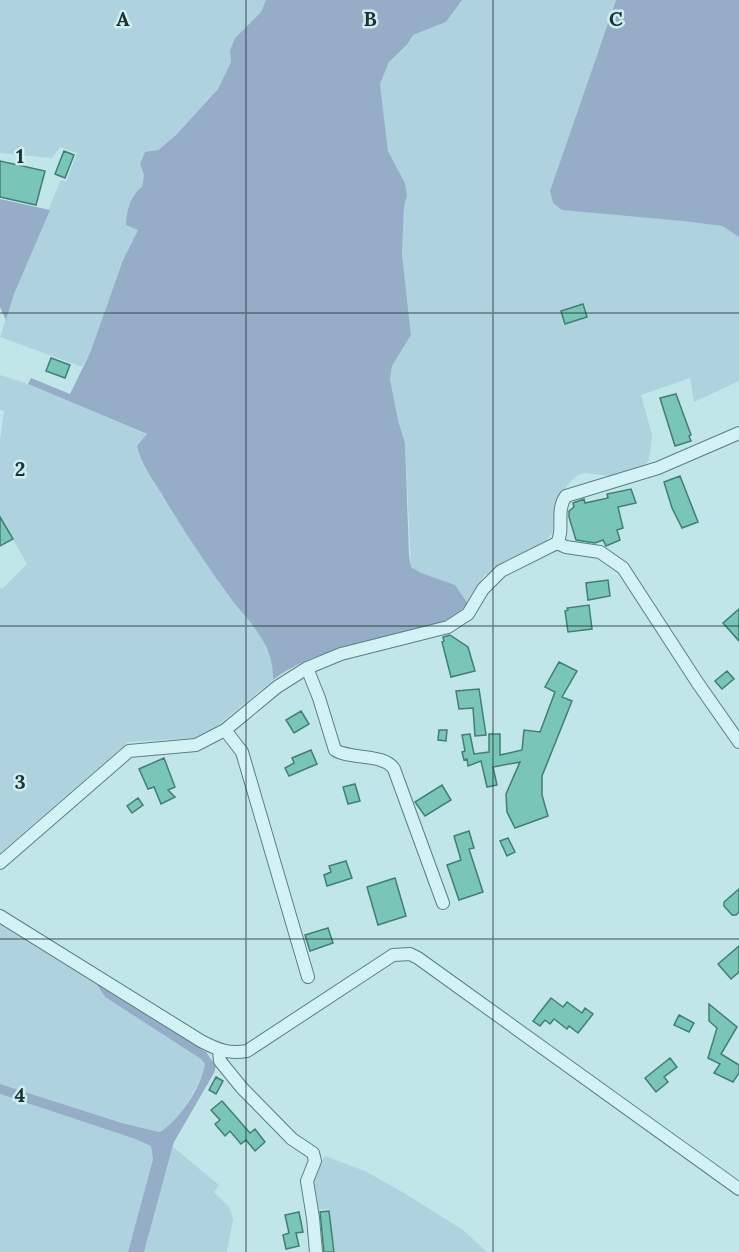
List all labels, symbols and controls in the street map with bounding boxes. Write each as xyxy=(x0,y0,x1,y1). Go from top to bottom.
text: A xyxy=(116,6,130,31)
text: B xyxy=(363,6,377,31)
text: C xyxy=(609,6,623,31)
text: 1 xyxy=(16,143,24,168)
text: 2 xyxy=(15,456,25,481)
text: 3 xyxy=(14,769,26,794)
text: 4 xyxy=(15,1082,26,1107)

